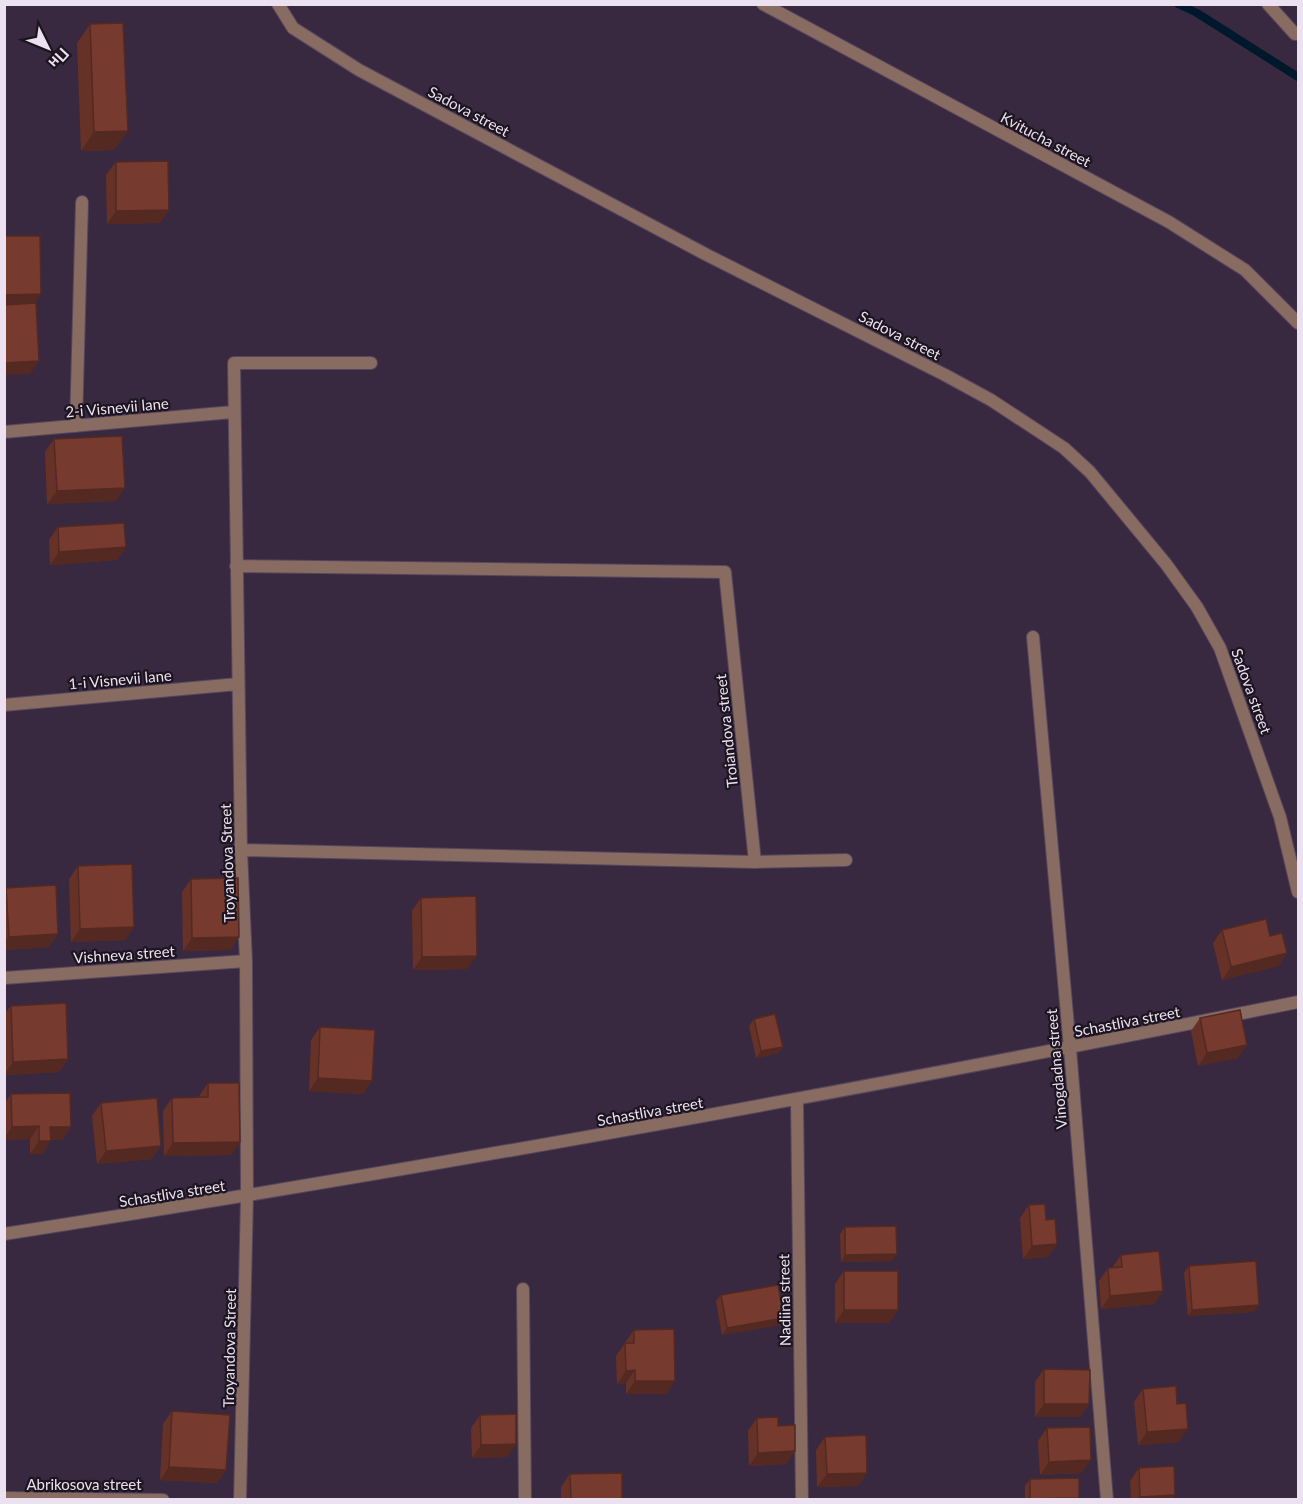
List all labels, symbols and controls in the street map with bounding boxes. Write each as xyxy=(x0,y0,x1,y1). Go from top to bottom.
north arrow xyxy=(18,18,78,78)
text: Пн xyxy=(45,44,73,73)
street label: Sadova street xyxy=(425,82,513,140)
street label: Kvitucha street xyxy=(998,108,1095,171)
street label: Sadova street xyxy=(856,307,944,364)
street label: 2-i Visnevii lane xyxy=(65,394,169,420)
street label: Sadova street xyxy=(1228,646,1276,737)
street label: 1-i Visnevii lane xyxy=(68,666,172,692)
street label: Troiandova street xyxy=(711,673,741,789)
street label: Troyandova Street xyxy=(216,803,238,923)
street label: Vishneva street xyxy=(73,941,176,967)
street label: Schastliva street xyxy=(1073,1002,1182,1040)
street label: Vinogdadna street xyxy=(1042,1008,1070,1130)
street label: Schastliva street xyxy=(596,1093,705,1129)
street label: Schastliva street xyxy=(118,1176,227,1210)
street label: Nadiina street xyxy=(774,1253,794,1346)
street label: Troyandova Street xyxy=(219,1288,239,1408)
street label: Abrikosova street xyxy=(26,1475,142,1493)

